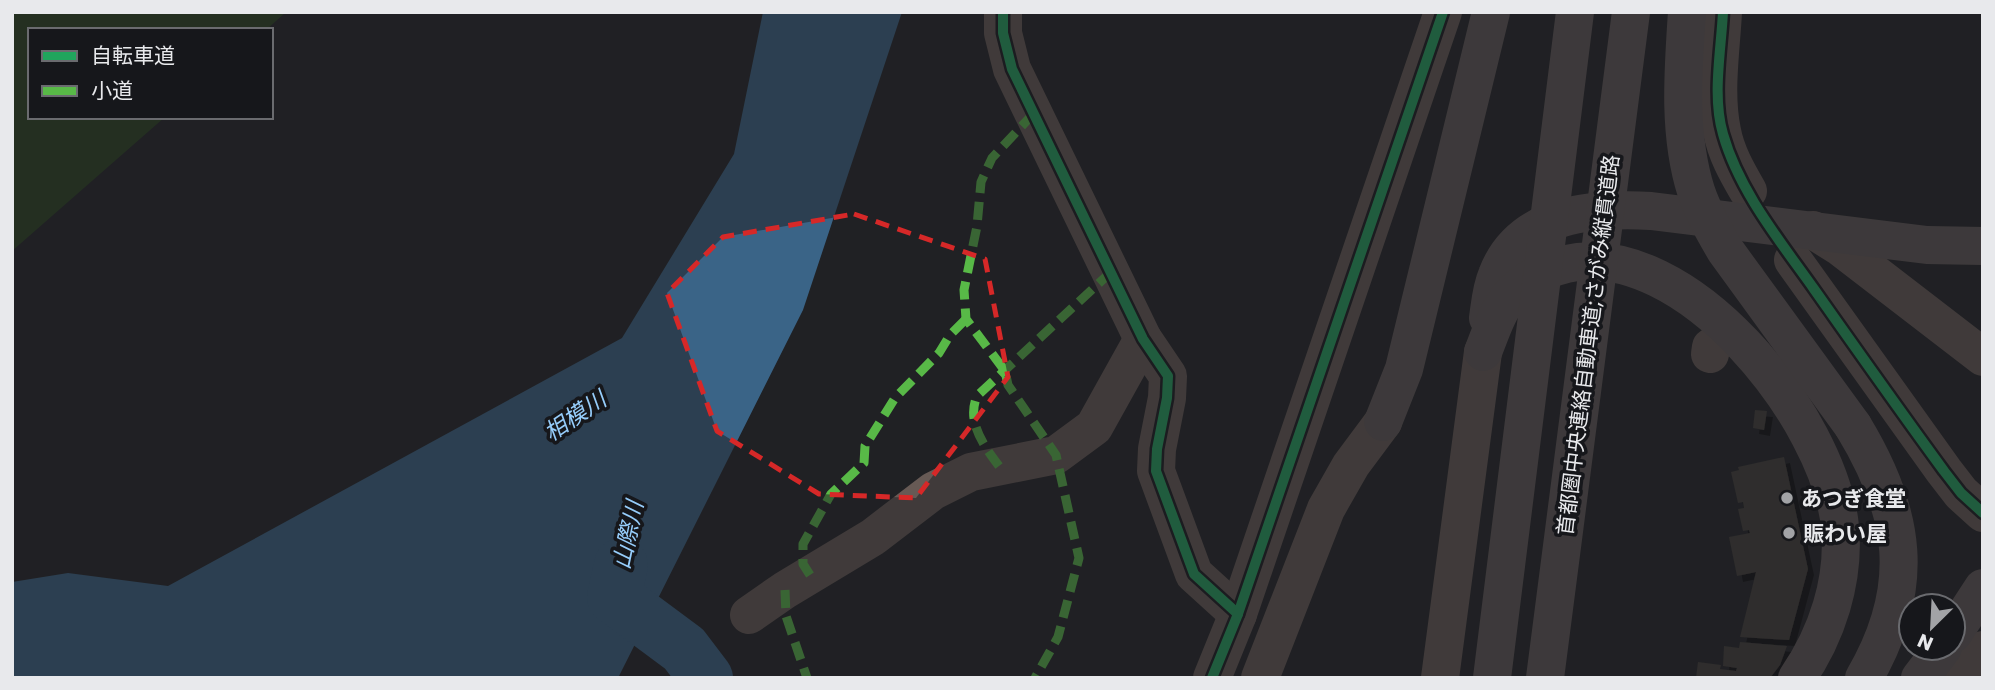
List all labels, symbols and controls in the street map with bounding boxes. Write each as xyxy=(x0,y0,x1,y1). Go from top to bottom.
legend xyxy=(28,28,273,119)
text: 自転車道 xyxy=(91,41,175,70)
text: 小道 xyxy=(91,76,133,105)
street label: 首都圏中央連絡自動車道;さがみ縦貫道路 xyxy=(1550,153,1626,537)
water label: 相模川 xyxy=(537,382,615,449)
place label: あつぎ食堂 xyxy=(1801,484,1906,513)
marker: あつぎ食堂 xyxy=(1779,490,1795,506)
water label: 山際川 xyxy=(605,495,651,572)
place label: 賑わい屋 xyxy=(1803,519,1887,548)
marker: 賑わい屋 xyxy=(1781,525,1797,541)
north arrow xyxy=(1897,592,1967,662)
text: N xyxy=(1913,627,1937,657)

